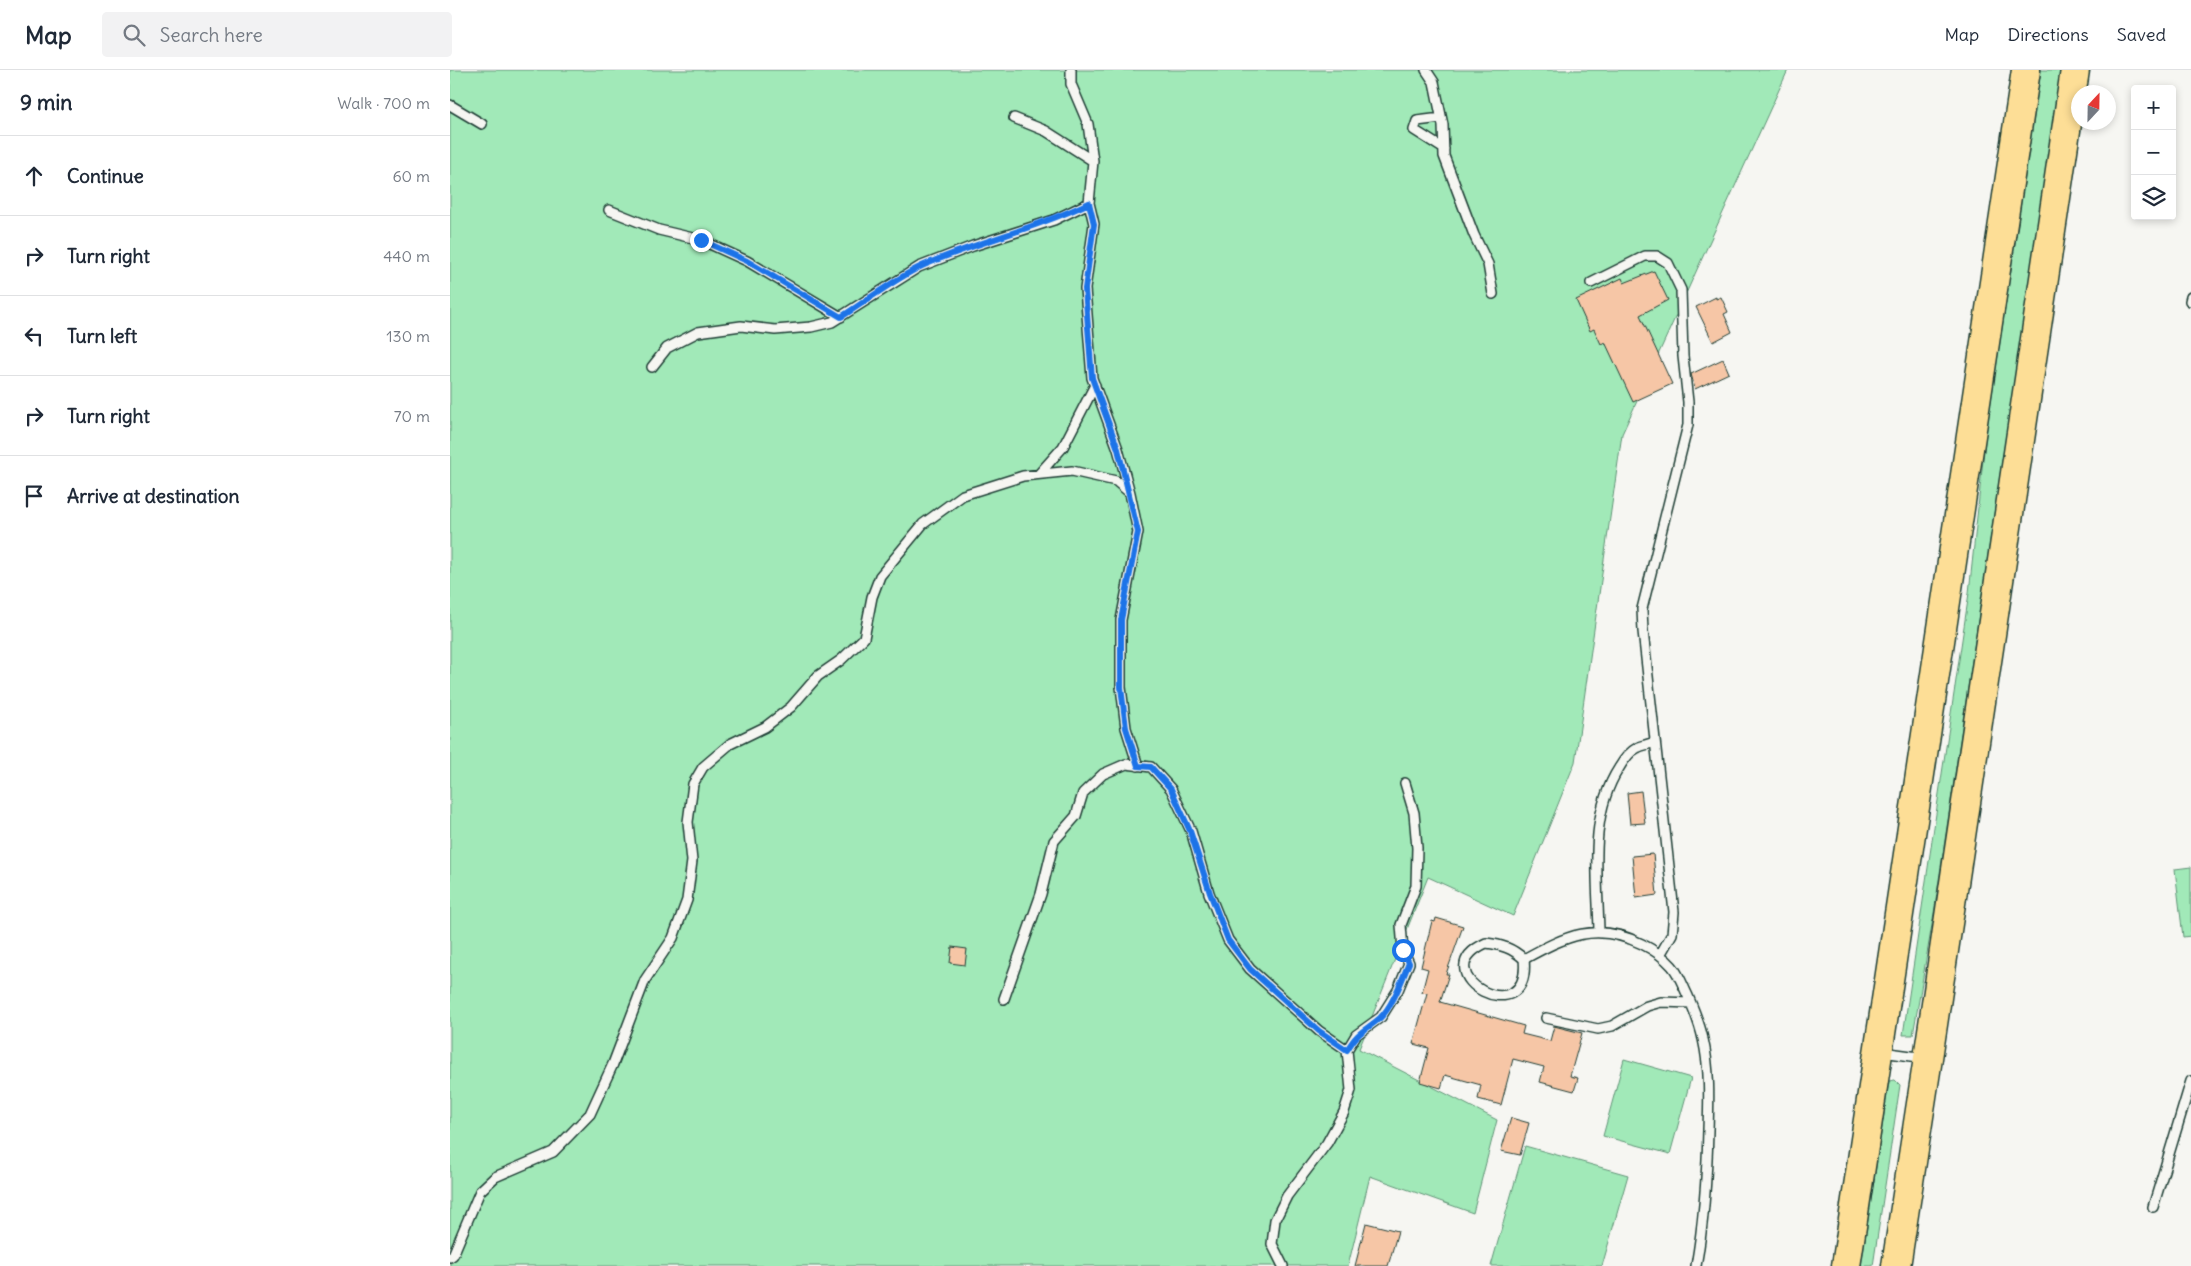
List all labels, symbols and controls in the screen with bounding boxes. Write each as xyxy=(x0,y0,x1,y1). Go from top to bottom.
search box xyxy=(102,12,452,57)
text: Map xyxy=(25,20,72,50)
icon: search xyxy=(120,21,148,49)
text: Search here xyxy=(160,23,263,47)
text: Map xyxy=(1944,23,1979,46)
text: Directions xyxy=(2007,23,2089,46)
text: Saved xyxy=(2117,23,2166,46)
north arrow xyxy=(2071,85,2116,130)
map controls xyxy=(2131,85,2176,220)
button: + xyxy=(2131,85,2176,130)
text: 9 min xyxy=(20,89,72,116)
text: Walk · 700 m xyxy=(337,93,430,113)
button: − xyxy=(2131,130,2176,175)
icon: ahead xyxy=(20,162,48,190)
text: Continue xyxy=(67,164,144,188)
text: 60 m xyxy=(392,166,430,186)
button: layers xyxy=(2131,175,2176,220)
route end xyxy=(690,229,713,252)
icon: right xyxy=(20,242,48,270)
text: Turn right xyxy=(67,244,150,268)
text: 440 m xyxy=(383,246,430,266)
icon: left xyxy=(20,322,48,350)
text: Turn left xyxy=(67,324,137,348)
text: 130 m xyxy=(386,326,430,346)
icon: right xyxy=(20,402,48,430)
text: Turn right xyxy=(67,404,150,428)
text: 70 m xyxy=(394,406,430,426)
icon: arrive xyxy=(20,482,48,510)
text: Arrive at destination xyxy=(67,484,240,508)
route start xyxy=(1392,939,1415,962)

